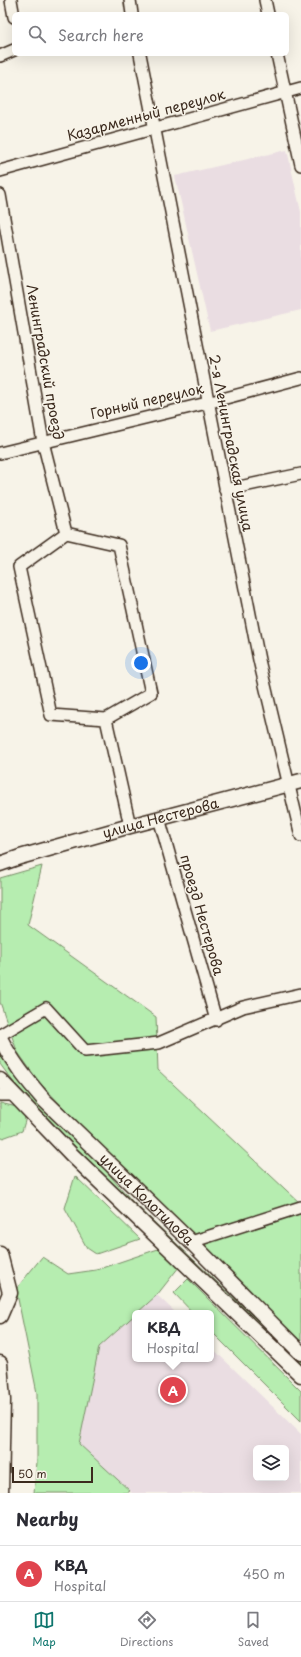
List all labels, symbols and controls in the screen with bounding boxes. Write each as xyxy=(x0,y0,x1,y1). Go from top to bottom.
search box xyxy=(12,12,289,56)
icon: search xyxy=(26,23,48,45)
text: Search here xyxy=(58,23,144,46)
street label: Казарменный переулок xyxy=(64,83,228,146)
street label: Ленинградский проезд xyxy=(21,283,70,441)
street label: 2-я Ленинградская улица xyxy=(204,353,259,533)
street label: Горный переулок xyxy=(88,377,206,424)
your location xyxy=(131,653,151,673)
street label: улица Нестерова xyxy=(100,792,221,843)
street label: проезд Нестерова xyxy=(175,852,230,978)
street label: улица Колотилова xyxy=(95,1148,199,1250)
popup xyxy=(132,1310,214,1362)
text: КВД xyxy=(147,1315,181,1338)
text: Hospital xyxy=(147,1338,199,1357)
pin: A xyxy=(160,1375,186,1405)
map controls xyxy=(253,1445,289,1481)
button: layers xyxy=(253,1445,289,1481)
scale bar xyxy=(12,1465,93,1484)
text: 50 m xyxy=(18,1465,47,1482)
text: Nearby xyxy=(16,1506,78,1532)
text: КВД xyxy=(54,1553,88,1576)
text: A xyxy=(24,1564,34,1583)
text: 450 m xyxy=(243,1564,285,1583)
text: Hospital xyxy=(54,1576,106,1595)
tab: Map xyxy=(32,1609,56,1650)
tab: Directions xyxy=(120,1609,173,1650)
tab: Saved xyxy=(238,1609,269,1650)

